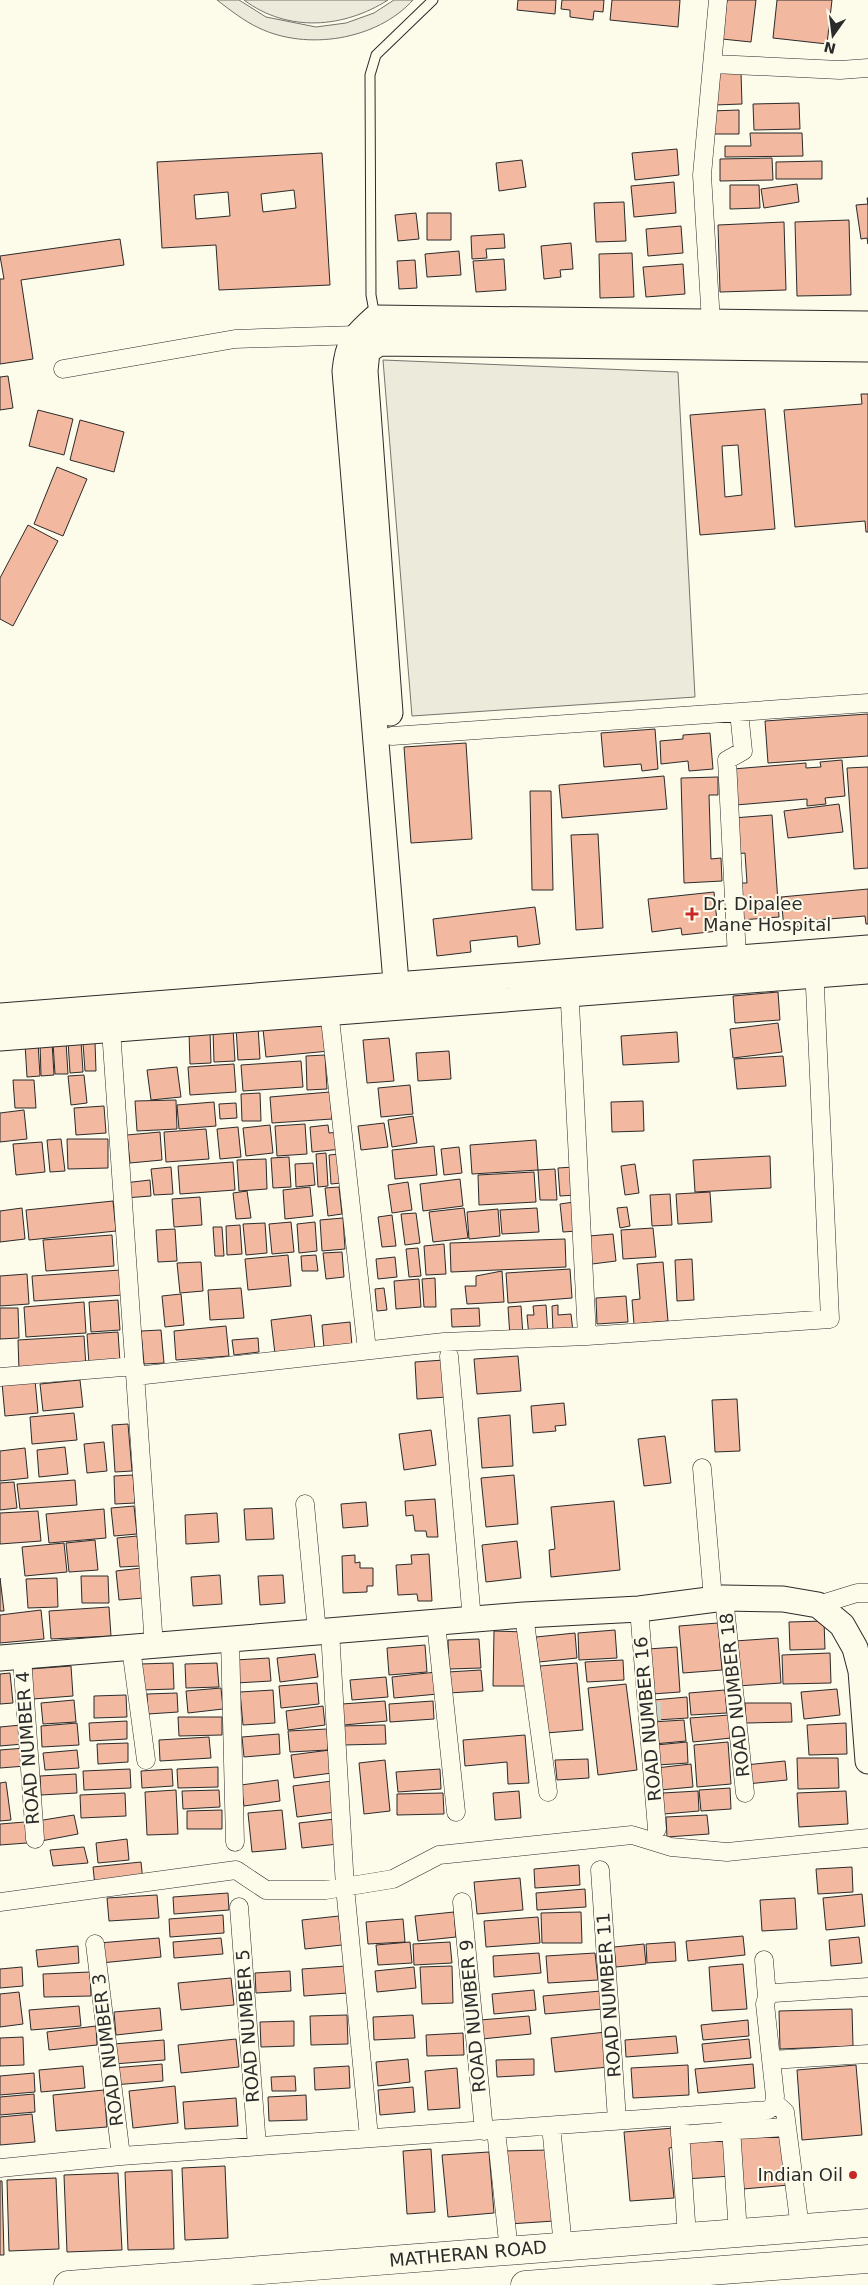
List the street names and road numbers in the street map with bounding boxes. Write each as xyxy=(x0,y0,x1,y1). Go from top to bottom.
street label: ROAD NUMBER 18 xyxy=(715,1612,754,1778)
street label: ROAD NUMBER 16 xyxy=(630,1636,665,1802)
street label: ROAD NUMBER 4 xyxy=(12,1671,43,1825)
street label: ROAD NUMBER 11 xyxy=(592,1912,625,2078)
street label: ROAD NUMBER 9 xyxy=(455,1939,490,2094)
street label: ROAD NUMBER 5 xyxy=(232,1949,263,2103)
street label: ROAD NUMBER 3 xyxy=(88,1972,127,2128)
street label: MATHERAN ROAD xyxy=(388,2236,548,2271)

